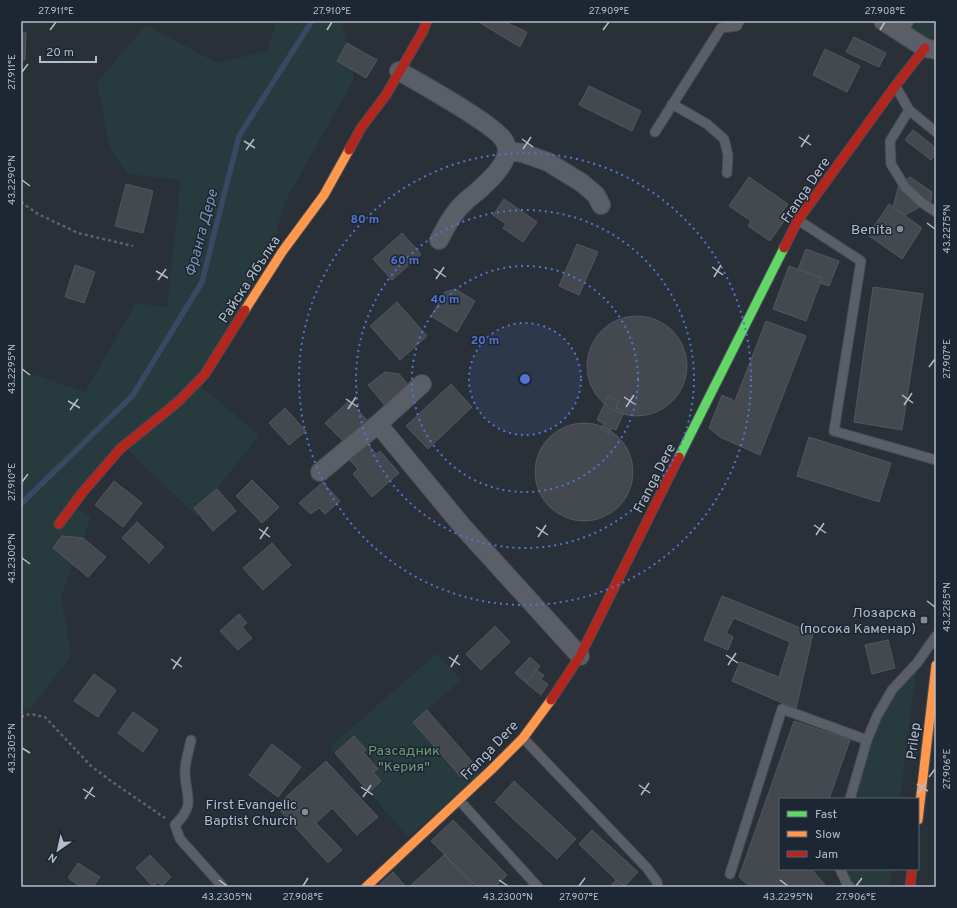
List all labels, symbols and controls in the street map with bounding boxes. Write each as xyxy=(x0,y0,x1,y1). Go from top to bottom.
text: 27.911°E xyxy=(38,5,74,18)
text: 27.910°E xyxy=(313,5,351,18)
text: 27.909°E xyxy=(589,5,629,18)
text: 27.908°E xyxy=(865,5,906,18)
scale bar xyxy=(40,38,96,64)
text: 20 m xyxy=(46,45,74,61)
text: 27.911°E xyxy=(6,54,19,90)
text: 43.2290°N xyxy=(6,155,19,205)
street label: Franga Dere xyxy=(778,155,835,227)
water label: Франга Дере xyxy=(182,187,223,279)
text: 43.2275°N xyxy=(941,204,954,254)
text: 80 m xyxy=(351,212,379,228)
place label: Benita xyxy=(851,222,892,239)
marker: Benita xyxy=(895,224,905,234)
street label: Райска Ябълка xyxy=(216,233,285,327)
text: 60 m xyxy=(391,253,419,269)
text: 40 m xyxy=(430,292,460,308)
text: 20 m xyxy=(471,333,499,349)
text: 27.907°E xyxy=(941,339,954,379)
text: 43.2295°N xyxy=(6,344,19,394)
centre of rings xyxy=(518,372,532,386)
street label: Franga Dere xyxy=(631,441,680,516)
text: 27.910°E xyxy=(6,463,19,501)
text: 43.2300°N xyxy=(6,533,19,583)
text: 43.2285°N xyxy=(941,582,954,632)
place label: Лозарска (посока Каменар) xyxy=(800,605,916,638)
marker: Лозарска (посока Каменар) xyxy=(919,615,929,625)
street label: Franga Dere xyxy=(458,718,523,784)
street label: Prilep xyxy=(904,722,925,761)
text: 43.2305°N xyxy=(6,723,19,773)
park label: Разсадник "Керия" xyxy=(368,743,440,776)
text: 27.906°E xyxy=(941,749,954,789)
place label: First Evangelic Baptist Church xyxy=(204,797,297,830)
legend xyxy=(779,798,919,870)
marker: First Evangelic Baptist Church xyxy=(300,807,310,817)
text: Fast xyxy=(815,807,837,823)
text: Slow xyxy=(815,827,841,843)
north arrow xyxy=(38,830,78,870)
text: Jam xyxy=(815,847,838,863)
text: N xyxy=(46,849,60,865)
text: 43.2305°N xyxy=(202,891,252,904)
text: 27.908°E xyxy=(283,891,324,904)
text: 43.2300°N xyxy=(483,891,533,904)
text: 27.907°E xyxy=(559,891,599,904)
text: 43.2295°N xyxy=(763,891,813,904)
text: 27.906°E xyxy=(836,891,876,904)

